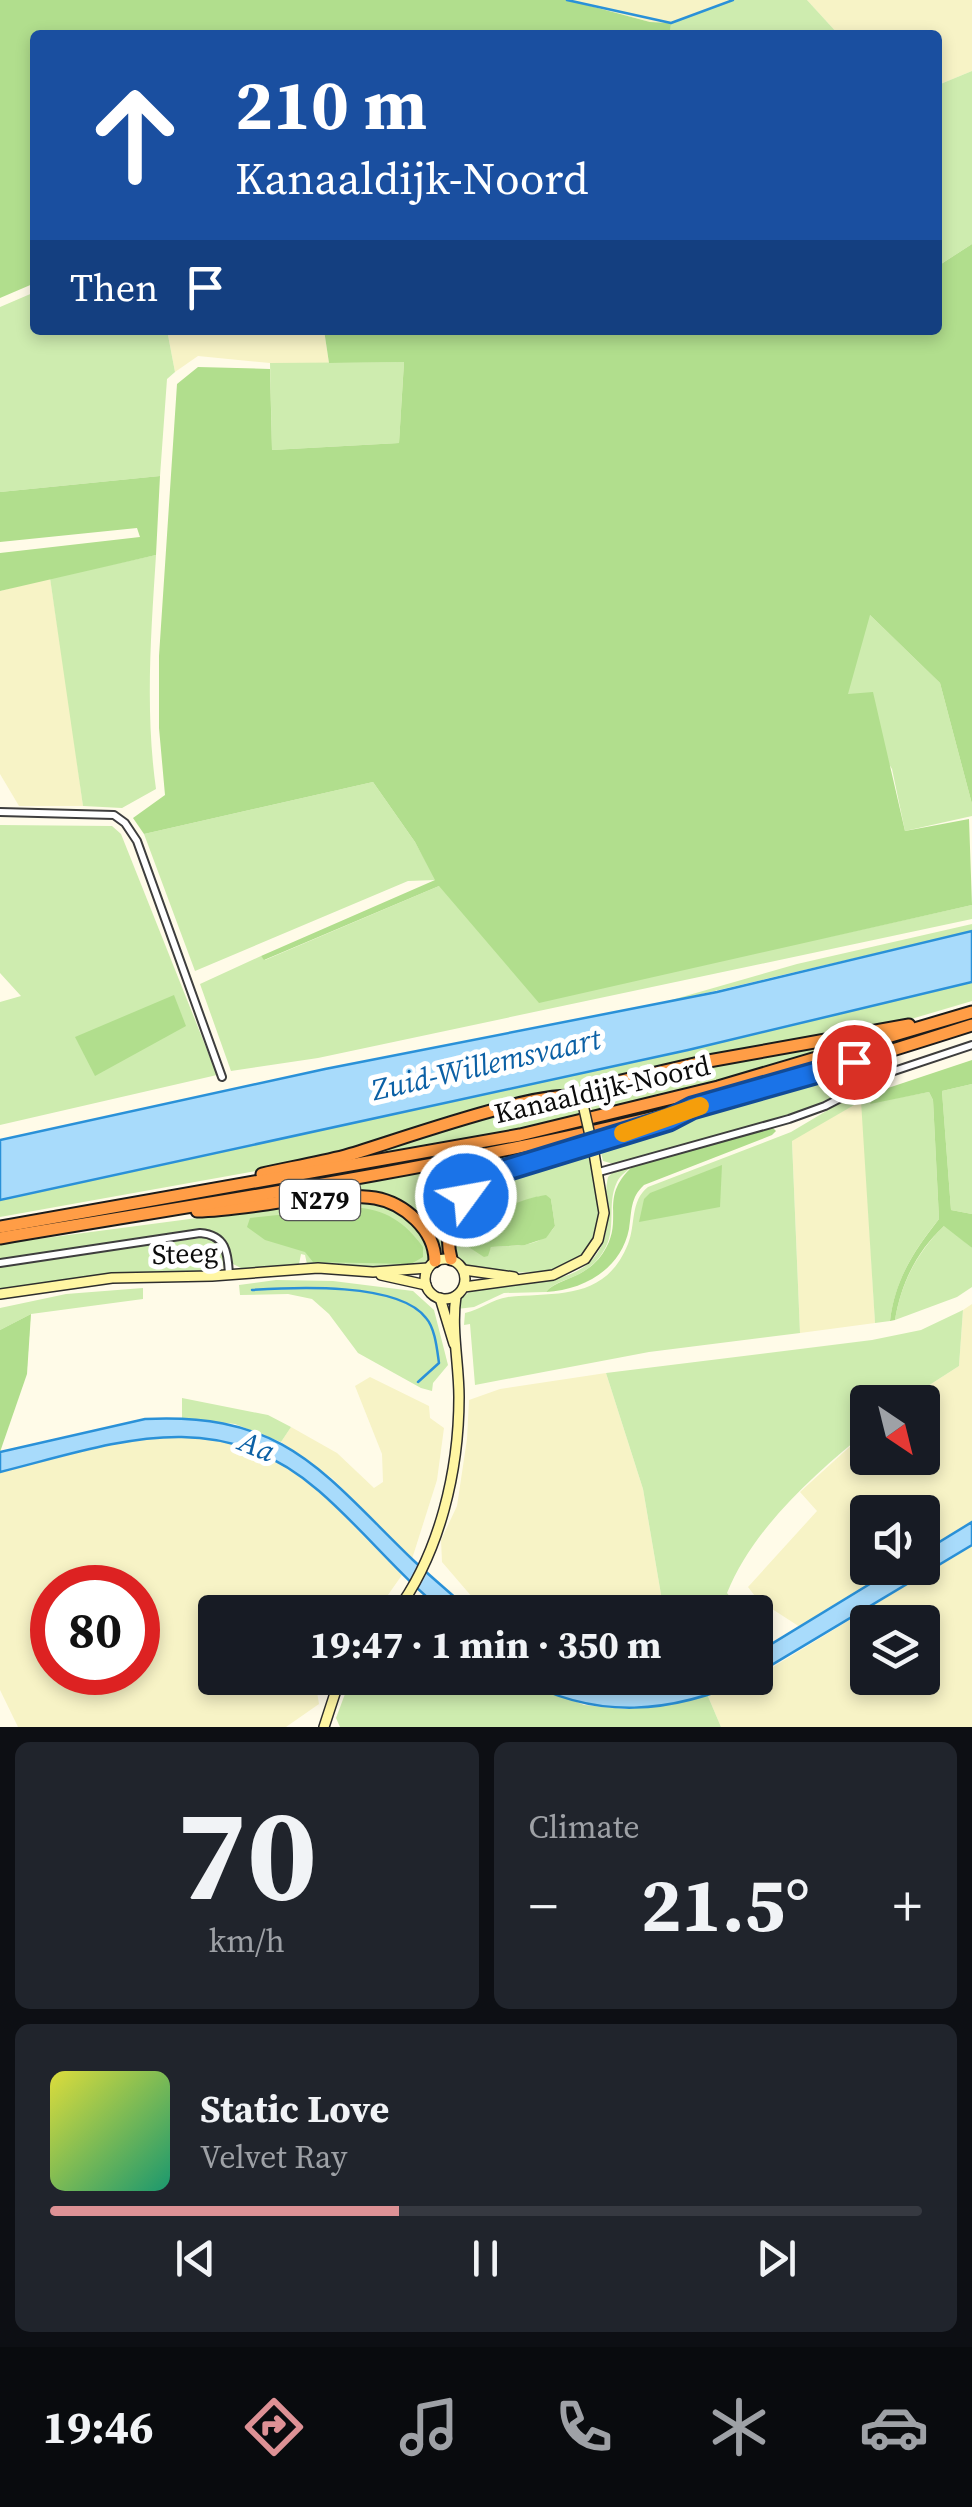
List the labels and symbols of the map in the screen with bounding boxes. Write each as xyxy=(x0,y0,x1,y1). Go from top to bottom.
water label: Zuid-Willemsvaart xyxy=(367,1017,606,1110)
pin xyxy=(812,1020,897,1105)
street label: Kanaaldijk-Noord xyxy=(491,1046,714,1132)
position arrow xyxy=(414,1144,518,1248)
road number: N279 xyxy=(280,1180,360,1220)
street label: Steeg xyxy=(151,1233,219,1273)
north arrow xyxy=(850,1385,940,1475)
water label: Aa xyxy=(231,1420,282,1472)
speed limit sign: 80 xyxy=(30,1565,160,1695)

